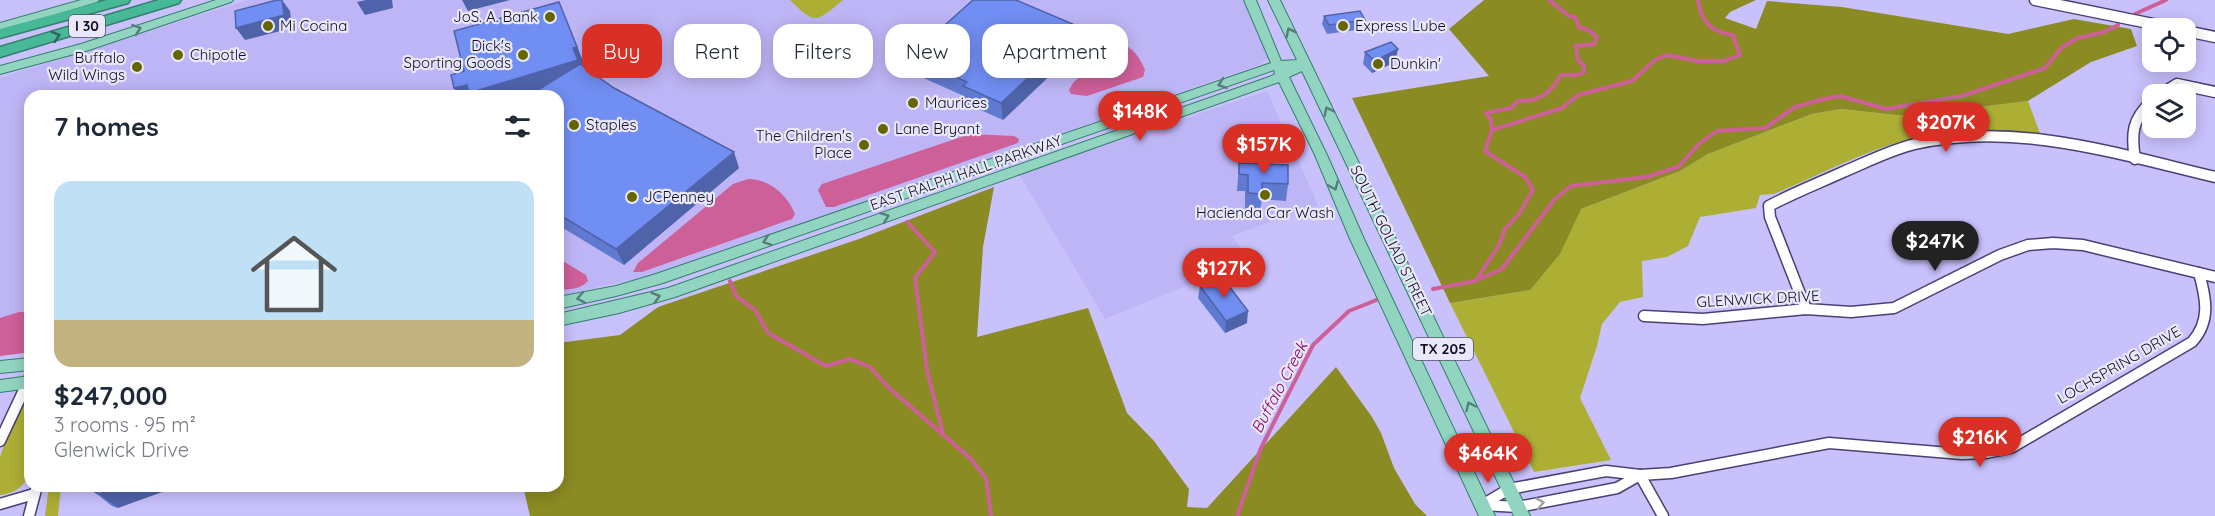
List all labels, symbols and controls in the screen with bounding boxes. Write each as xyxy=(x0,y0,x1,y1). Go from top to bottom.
place label: JoS. A. Bank xyxy=(453,7,538,26)
marker: JoS. A. Bank xyxy=(543,10,557,24)
road number: I 30 xyxy=(69,15,105,37)
place label: Mi Cocina xyxy=(280,16,347,35)
place label: Express Lube xyxy=(1355,16,1446,35)
map controls xyxy=(2142,18,2196,138)
button: locate xyxy=(2142,18,2196,72)
marker: Mi Cocina xyxy=(261,19,275,33)
marker: Express Lube xyxy=(1336,19,1350,33)
one-way arrow xyxy=(131,24,142,37)
chip: Buy xyxy=(582,24,662,78)
chip: Rent xyxy=(674,24,761,78)
chip: Filters xyxy=(773,24,873,78)
chip: New xyxy=(885,24,970,78)
chip: Apartment xyxy=(982,24,1128,78)
one-way arrow xyxy=(1285,27,1297,38)
one-way arrow xyxy=(50,31,61,43)
place label: Dick's Sporting Goods xyxy=(404,36,511,72)
place label: Chipotle xyxy=(190,45,247,64)
place label: Buffalo Wild Wings xyxy=(48,48,125,84)
marker: Chipotle xyxy=(171,48,185,62)
marker: Dick's Sporting Goods xyxy=(516,48,530,62)
place label: Dunkin' xyxy=(1390,54,1441,73)
marker: Dunkin' xyxy=(1371,57,1385,71)
marker: Buffalo Wild Wings xyxy=(130,60,144,74)
one-way arrow xyxy=(1217,77,1228,90)
button: layers xyxy=(2142,84,2196,138)
pin: $148K xyxy=(1098,91,1182,142)
place label: Maurices xyxy=(925,93,987,112)
marker: Maurices xyxy=(906,96,920,110)
text: $148K xyxy=(1112,98,1168,123)
pin: $207K xyxy=(1904,102,1988,153)
one-way arrow xyxy=(1324,106,1336,117)
text: $207K xyxy=(1917,109,1975,134)
text: 7 homes xyxy=(54,110,159,143)
icon: filters xyxy=(501,110,534,143)
place label: Staples xyxy=(586,115,637,134)
marker: Staples xyxy=(567,118,581,132)
place label: Lane Bryant xyxy=(895,119,980,138)
marker: Lane Bryant xyxy=(876,122,890,136)
pin: $157K xyxy=(1222,124,1306,175)
place label: The Children's Place xyxy=(755,126,852,162)
street label: EAST RALPH HALL PARKWAY xyxy=(867,131,1065,214)
text: $157K xyxy=(1236,131,1292,156)
marker: The Children's Place xyxy=(857,138,871,152)
street label: SOUTH GOLIAD STREET xyxy=(1346,162,1436,320)
one-way arrow xyxy=(1327,179,1339,190)
place label: JCPenney xyxy=(644,187,714,206)
marker: Hacienda Car Wash xyxy=(1258,188,1272,202)
marker: JCPenney xyxy=(625,190,639,204)
place label: Hacienda Car Wash xyxy=(1196,203,1334,222)
one-way arrow xyxy=(879,212,890,225)
icon: home xyxy=(240,220,348,328)
pin: $247K xyxy=(1893,221,1977,272)
text: $247K xyxy=(1906,228,1964,253)
one-way arrow xyxy=(762,233,773,246)
pin: $127K xyxy=(1182,248,1266,299)
text: $127K xyxy=(1196,255,1252,280)
street label: GLENWICK DRIVE xyxy=(1696,286,1820,311)
one-way arrow xyxy=(576,291,586,304)
one-way arrow xyxy=(650,292,661,304)
street label: LOCHSPRING DRIVE xyxy=(2054,321,2184,408)
water label: Buffalo Creek xyxy=(1246,336,1312,436)
road number: TX 205 xyxy=(1413,338,1473,360)
text: $247,000 xyxy=(54,379,167,412)
one-way arrow xyxy=(1466,402,1478,413)
text: 3 rooms · 95 m² xyxy=(54,412,196,437)
pin: $216K xyxy=(1938,417,2022,468)
text: $216K xyxy=(1952,424,2008,449)
pin: $464K xyxy=(1446,433,1530,484)
text: Glenwick Drive xyxy=(54,437,189,462)
text: $464K xyxy=(1458,440,1518,465)
one-way arrow xyxy=(1534,497,1544,510)

